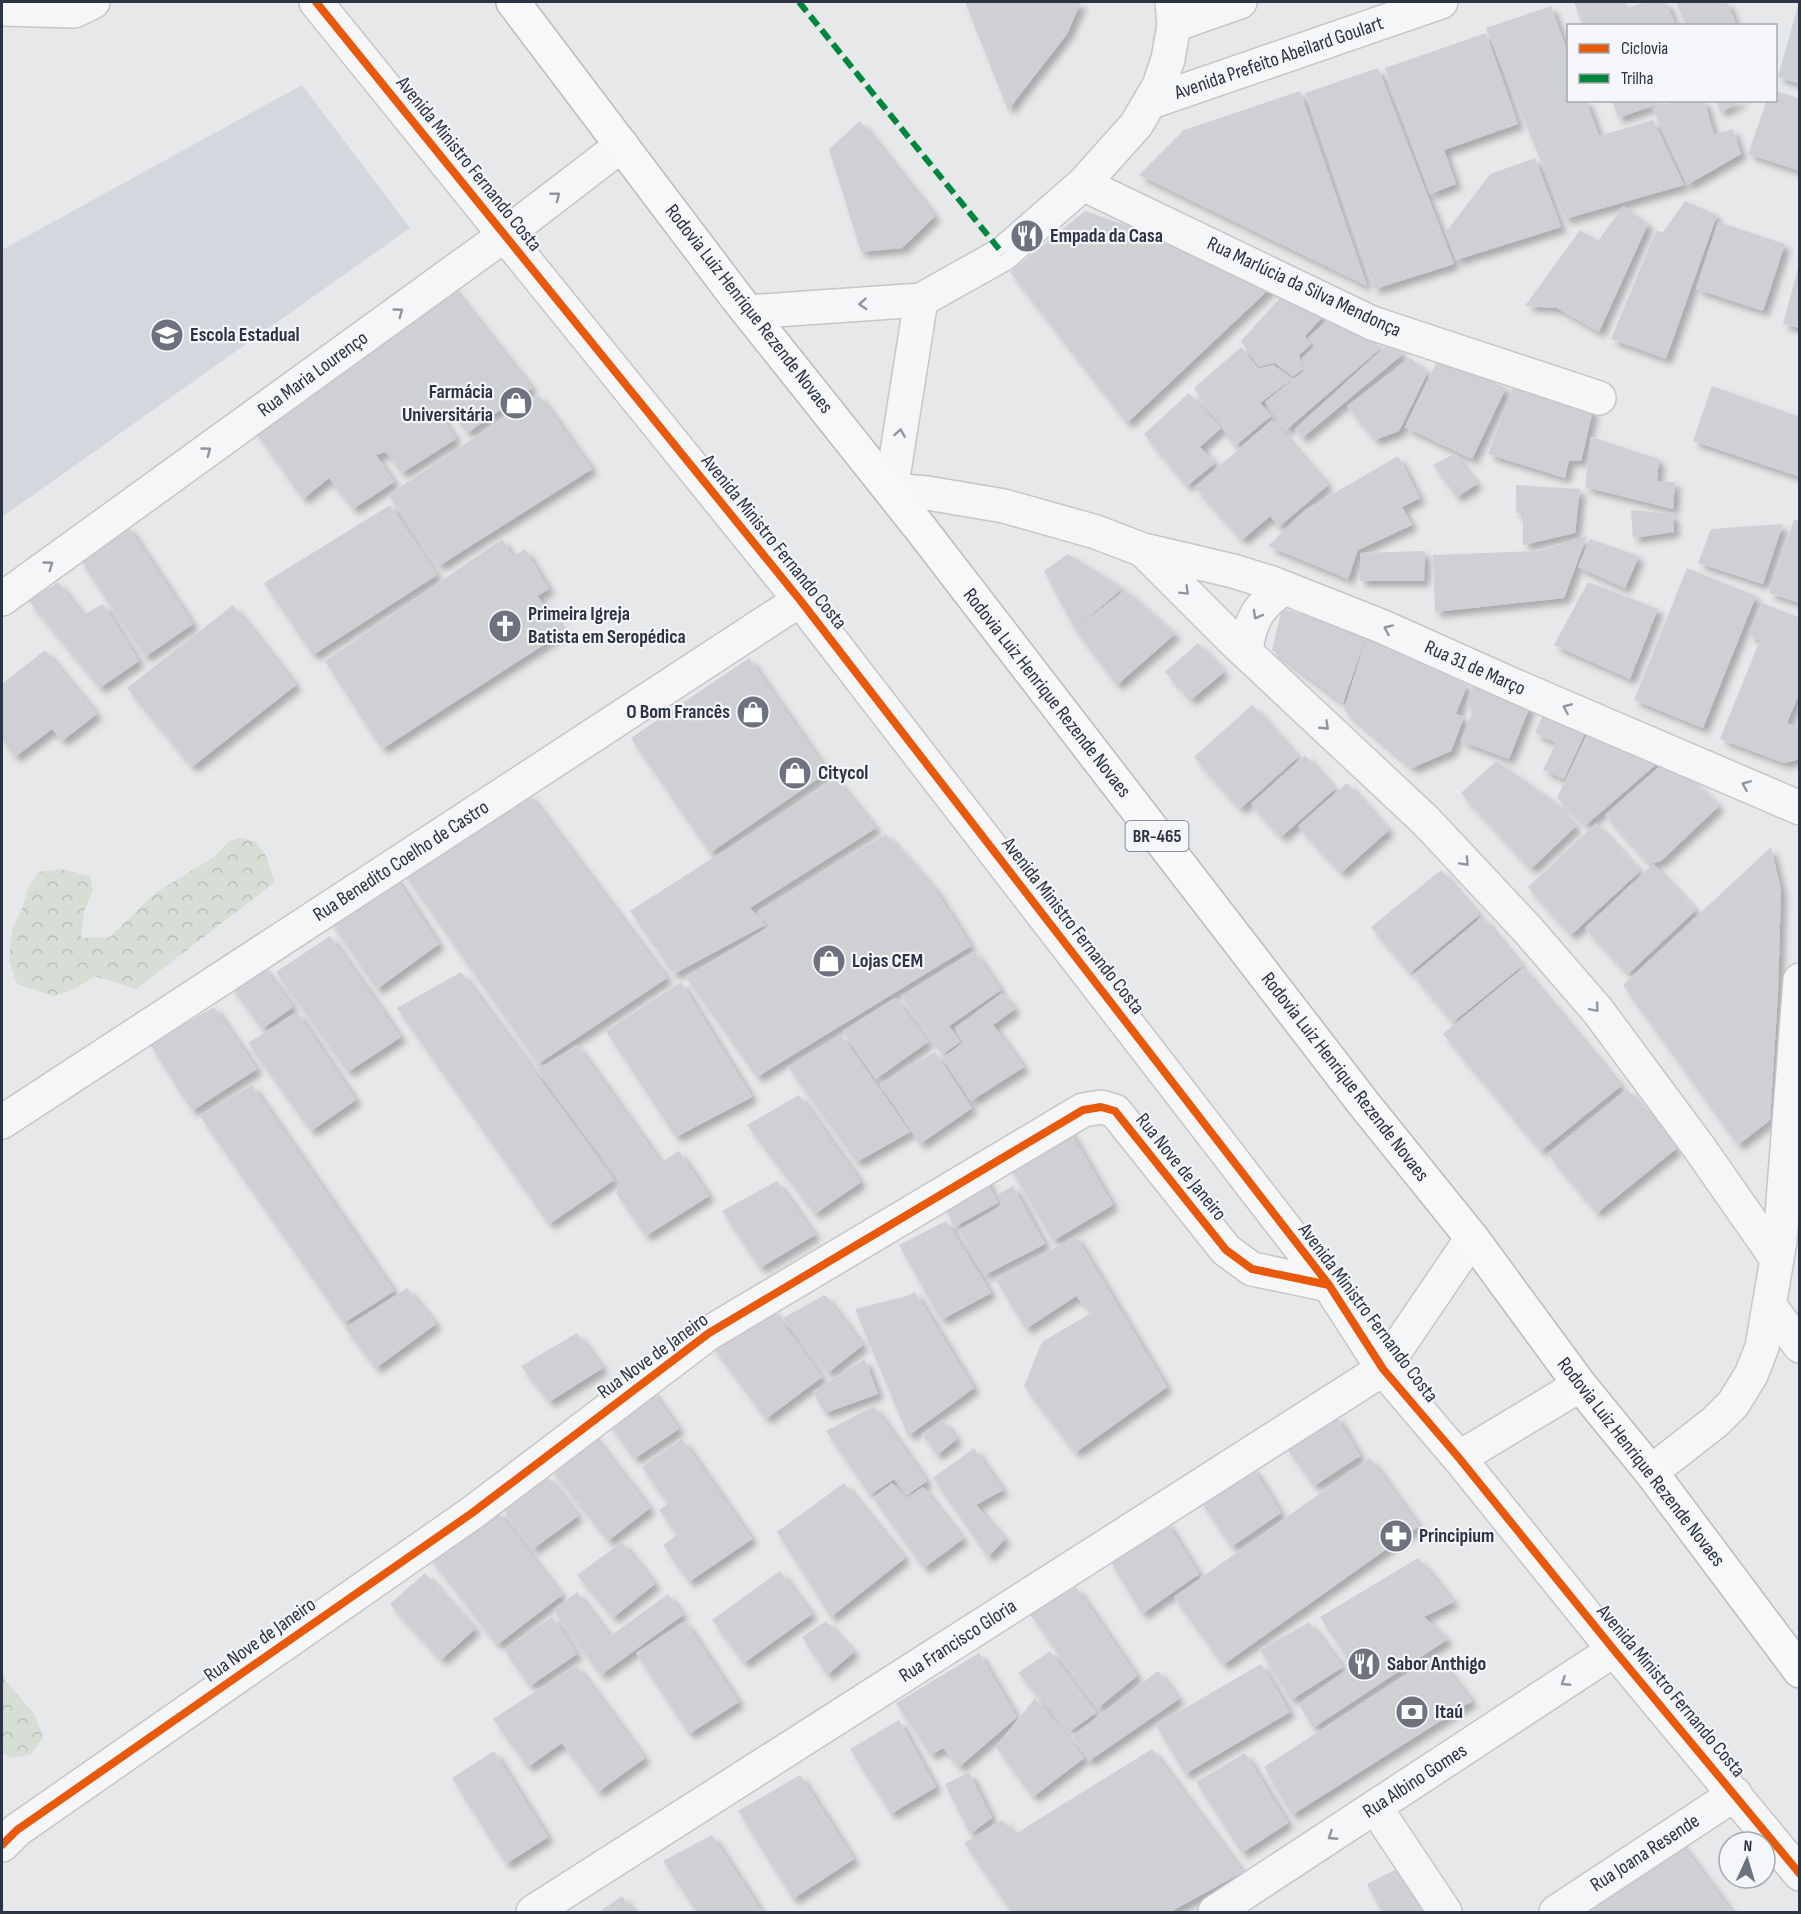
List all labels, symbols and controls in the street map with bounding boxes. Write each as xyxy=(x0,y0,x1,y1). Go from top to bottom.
street label: Avenida Prefeito Abeilard Goulart xyxy=(1170,11,1387,105)
legend xyxy=(1567,24,1777,102)
text: Ciclovia xyxy=(1621,38,1668,59)
text: Trilha xyxy=(1621,68,1654,89)
street label: Avenida Ministro Fernando Costa xyxy=(390,71,547,256)
one-way arrow xyxy=(549,192,560,203)
street label: Rodovia Luiz Henrique Rezende Novaes xyxy=(660,200,838,418)
restaurant icon: Empada da Casa xyxy=(1009,218,1045,254)
place label: Empada da Casa xyxy=(1050,224,1163,248)
street label: Rua Marlúcia da Silva Mendonça xyxy=(1203,232,1405,342)
one-way arrow xyxy=(858,297,867,310)
one-way arrow xyxy=(392,308,403,319)
school or university icon: Escola Estadual xyxy=(149,317,185,353)
place label: Escola Estadual xyxy=(190,323,300,347)
street label: Rua Maria Lourenço xyxy=(253,326,373,422)
place label: Farmácia Universitária xyxy=(402,380,493,427)
shop icon: Farmácia Universitária xyxy=(498,385,534,421)
one-way arrow xyxy=(893,428,906,438)
one-way arrow xyxy=(200,447,211,458)
street label: Avenida Ministro Fernando Costa xyxy=(695,449,852,634)
one-way arrow xyxy=(42,561,53,572)
street label: Rodovia Luiz Henrique Rezende Novaes xyxy=(958,584,1136,802)
one-way arrow xyxy=(1177,584,1188,595)
place label: Primeira Igreja Batista em Seropédica xyxy=(528,602,686,649)
church icon: Primeira Igreja Batista em Seropédica xyxy=(487,608,523,644)
one-way arrow xyxy=(1253,609,1264,619)
one-way arrow xyxy=(1384,624,1395,636)
street label: Rua 31 de Março xyxy=(1421,635,1529,701)
shop icon: O Bom Francês xyxy=(735,694,771,730)
place label: O Bom Francês xyxy=(626,700,730,724)
one-way arrow xyxy=(1562,703,1573,715)
one-way arrow xyxy=(1318,719,1329,730)
shop icon: Citycol xyxy=(777,755,813,791)
place label: Citycol xyxy=(818,761,868,785)
one-way arrow xyxy=(1741,780,1752,792)
street label: Rua Benedito Coelho de Castro xyxy=(309,795,493,927)
road number: BR-465 xyxy=(1126,821,1188,851)
street label: Avenida Ministro Fernando Costa xyxy=(996,832,1150,1019)
one-way arrow xyxy=(1458,856,1469,866)
shop icon: Lojas CEM xyxy=(811,943,847,979)
place label: Lojas CEM xyxy=(852,949,923,973)
street label: Rodovia Luiz Henrique Rezende Novaes xyxy=(1256,968,1434,1186)
one-way arrow xyxy=(1587,1001,1598,1012)
street label: Rua Nove de Janeiro xyxy=(1130,1109,1232,1225)
street label: Avenida Ministro Fernando Costa xyxy=(1292,1218,1443,1407)
street label: Rua Nove de Janeiro xyxy=(593,1308,713,1404)
street label: Rodovia Luiz Henrique Rezende Novaes xyxy=(1552,1353,1730,1571)
pharmacy icon: Principium xyxy=(1378,1518,1414,1554)
place label: Principium xyxy=(1419,1524,1494,1548)
street label: Rua Nove de Janeiro xyxy=(199,1593,321,1687)
street label: Rua Francisco Gloria xyxy=(895,1594,1021,1688)
street label: Avenida Ministro Fernando Costa xyxy=(1591,1599,1750,1782)
restaurant icon: Sabor Anthigo xyxy=(1346,1646,1382,1682)
place label: Sabor Anthigo xyxy=(1387,1652,1486,1676)
one-way arrow xyxy=(1561,1675,1571,1687)
bank icon: Itaú xyxy=(1394,1694,1430,1730)
place label: Itaú xyxy=(1435,1700,1463,1724)
street label: Rua Albino Gomes xyxy=(1358,1738,1472,1824)
street label: Rua Joana Resende xyxy=(1586,1809,1704,1897)
one-way arrow xyxy=(1328,1828,1338,1840)
north arrow xyxy=(1717,1830,1777,1890)
text: N xyxy=(1743,1837,1753,1856)

